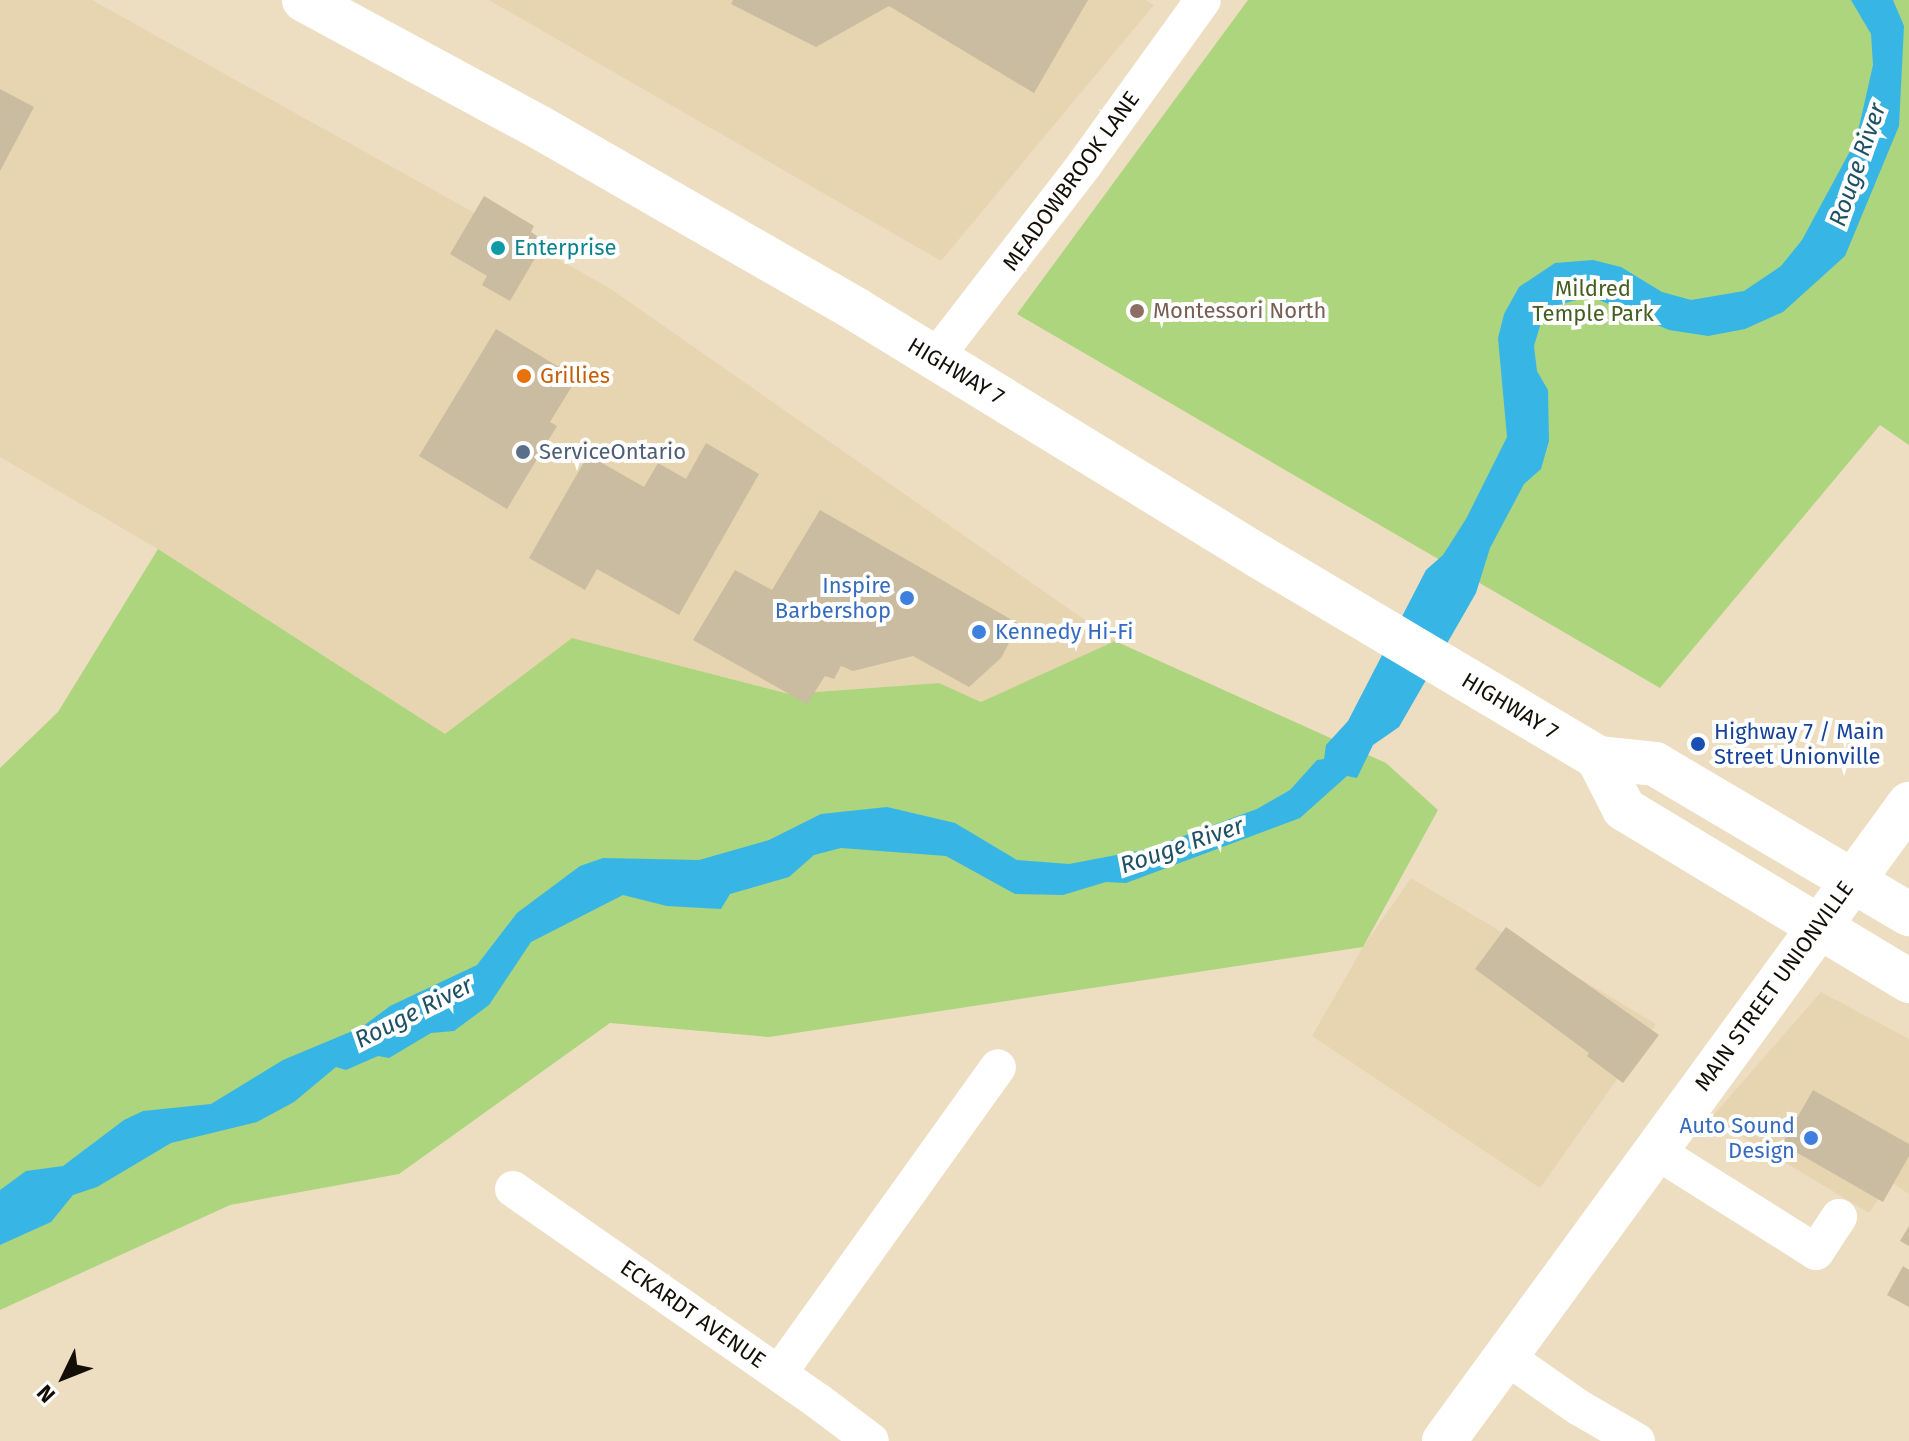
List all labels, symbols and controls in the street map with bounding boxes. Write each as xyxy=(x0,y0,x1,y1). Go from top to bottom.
street label: MEADOWBROOK LANE xyxy=(997,86,1145,276)
water label: Rouge River xyxy=(1823,100,1893,230)
place label: Enterprise xyxy=(514,235,617,261)
marker: Enterprise xyxy=(489,239,507,257)
park label: Mildred Temple Park xyxy=(1532,275,1654,326)
place label: Montessori North xyxy=(1153,298,1326,324)
marker: Montessori North xyxy=(1128,302,1146,320)
street label: HIGHWAY 7 xyxy=(903,332,1009,410)
place label: Grillies xyxy=(540,363,610,389)
marker: Grillies xyxy=(515,367,533,385)
place label: ServiceOntario xyxy=(539,439,686,465)
marker: ServiceOntario xyxy=(514,443,532,461)
place label: Inspire Barbershop xyxy=(775,572,891,624)
marker: Inspire Barbershop xyxy=(898,589,916,607)
place label: Kennedy Hi-Fi xyxy=(995,619,1133,645)
marker: Kennedy Hi-Fi xyxy=(970,623,988,641)
street label: HIGHWAY 7 xyxy=(1457,667,1563,745)
place label: Highway 7 / Main Street Unionville xyxy=(1714,718,1884,770)
marker: Highway 7 / Main Street Unionville xyxy=(1689,735,1707,753)
water label: Rouge River xyxy=(1117,811,1247,881)
street label: MAIN STREET UNIONVILLE xyxy=(1689,876,1859,1096)
water label: Rouge River xyxy=(350,971,478,1055)
place label: Auto Sound Design xyxy=(1680,1112,1795,1164)
marker: Auto Sound Design xyxy=(1802,1129,1820,1147)
street label: ECKARDT AVENUE xyxy=(615,1254,771,1374)
north arrow xyxy=(24,1337,104,1417)
text: N xyxy=(31,1379,61,1408)

